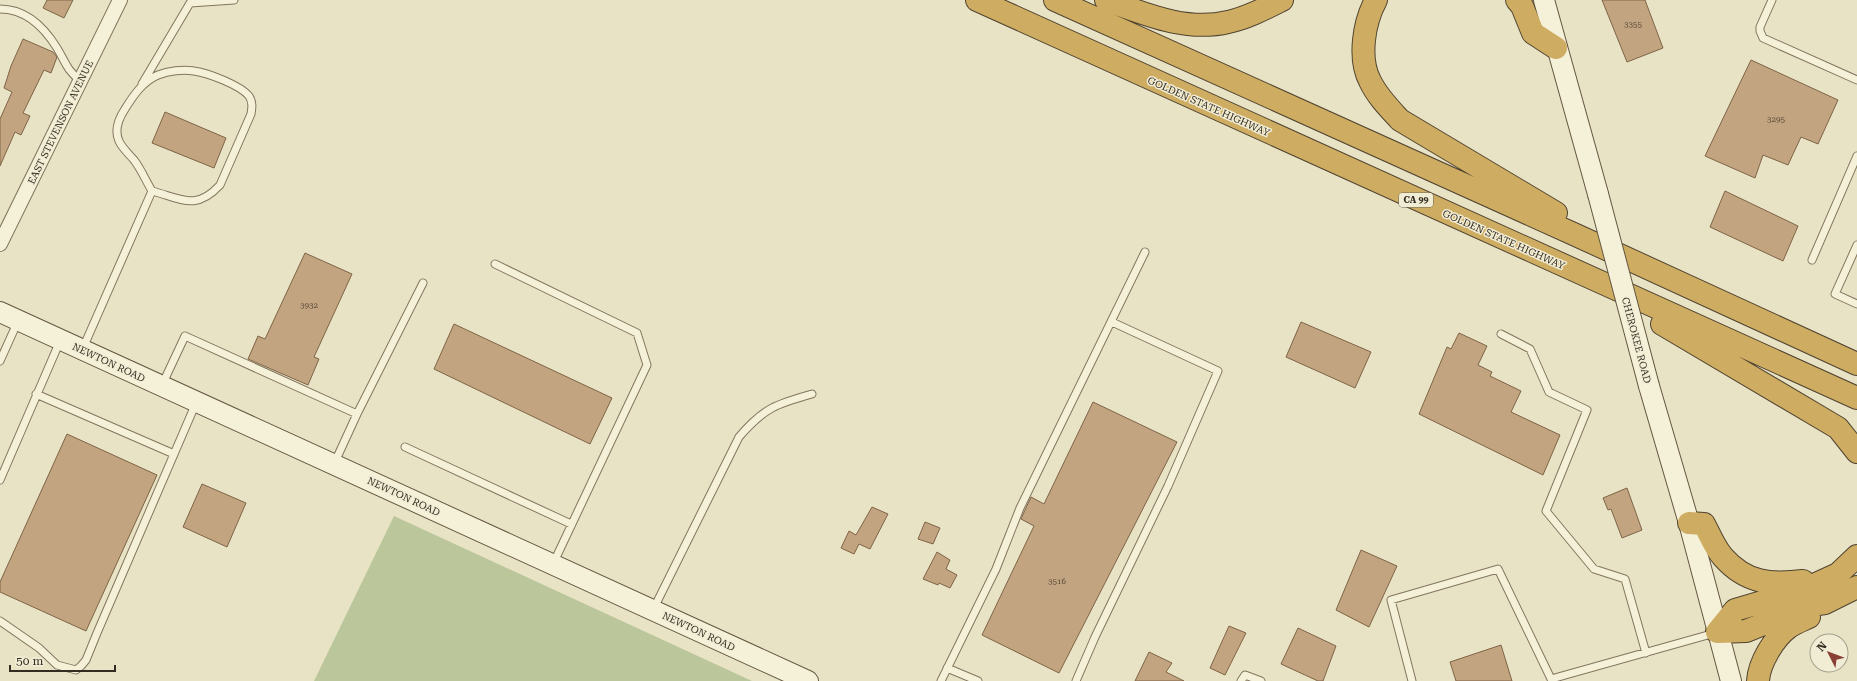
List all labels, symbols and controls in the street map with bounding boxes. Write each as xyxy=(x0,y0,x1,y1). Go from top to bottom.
house number: 3355 xyxy=(1624,20,1642,29)
street label: EAST STEVENSON AVENUE xyxy=(26,59,95,186)
street label: GOLDEN STATE HIGHWAY xyxy=(1146,74,1272,138)
house number: 3295 xyxy=(1767,115,1785,124)
road number: CA 99 xyxy=(1399,193,1433,207)
street label: GOLDEN STATE HIGHWAY xyxy=(1441,207,1567,271)
street label: CHEROKEE ROAD xyxy=(1620,296,1653,385)
house number: 3932 xyxy=(300,301,318,310)
street label: NEWTON ROAD xyxy=(71,341,147,384)
street label: NEWTON ROAD xyxy=(366,475,442,518)
house number: 3516 xyxy=(1048,577,1066,586)
street label: NEWTON ROAD xyxy=(661,610,737,653)
north arrow xyxy=(1809,633,1849,673)
text: N xyxy=(1814,639,1830,654)
scale bar xyxy=(10,647,115,673)
text: 50 m xyxy=(16,654,43,668)

